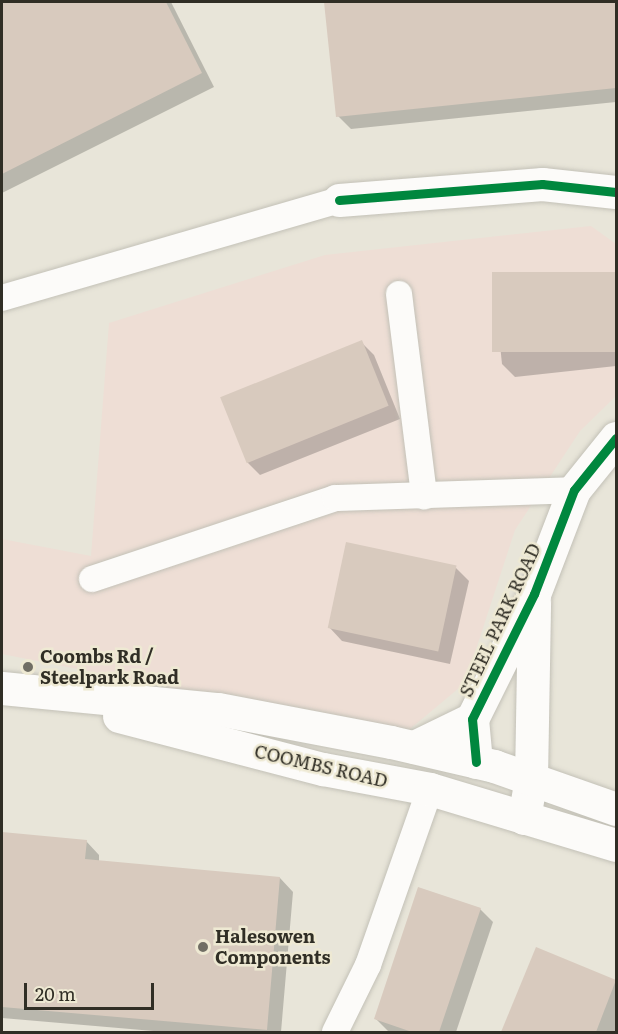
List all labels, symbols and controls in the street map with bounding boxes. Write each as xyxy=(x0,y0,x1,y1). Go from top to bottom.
street label: STEEL PARK ROAD xyxy=(455,540,545,700)
place label: Coombs Rd / Steelpark Road xyxy=(40,646,179,688)
marker: Coombs Rd / Steelpark Road xyxy=(21,660,35,674)
street label: COOMBS ROAD xyxy=(252,740,390,792)
place label: Halesowen Components xyxy=(215,926,330,968)
marker: Halesowen Components xyxy=(196,940,210,954)
scale bar xyxy=(27,971,158,1009)
text: 20 m xyxy=(35,980,76,1007)

